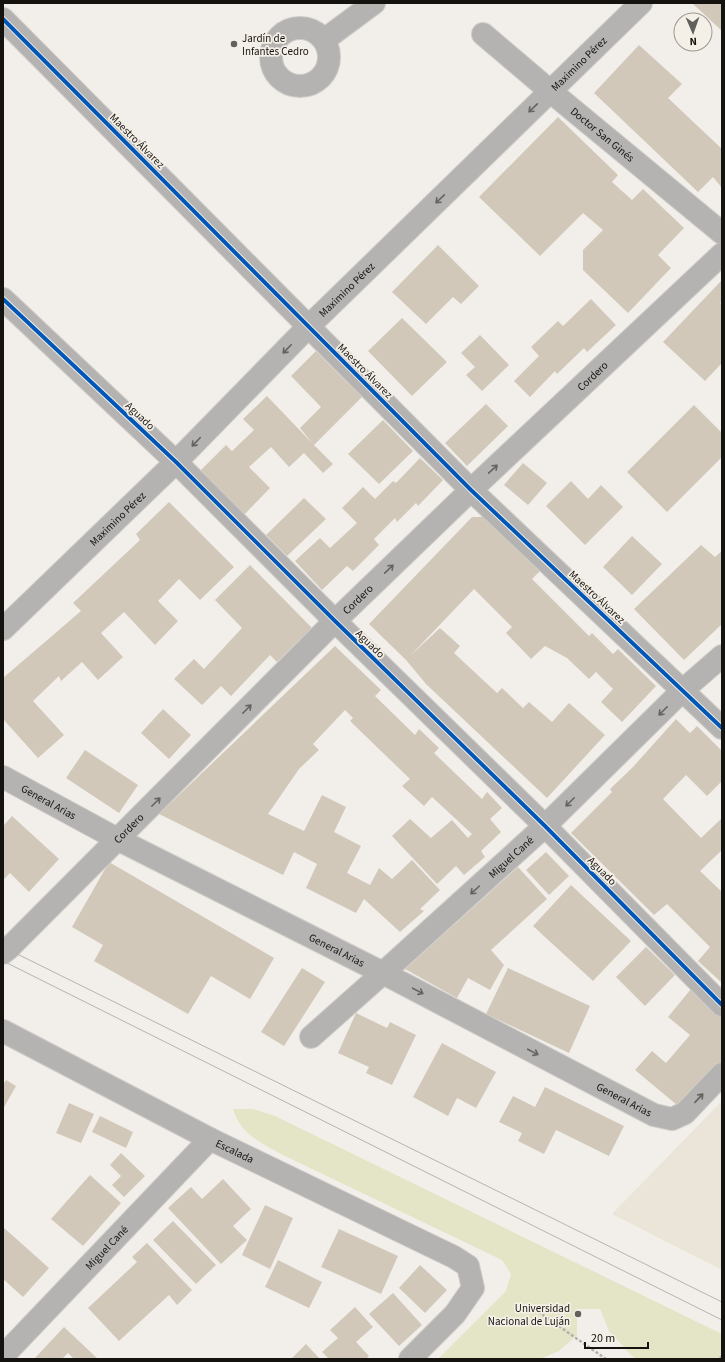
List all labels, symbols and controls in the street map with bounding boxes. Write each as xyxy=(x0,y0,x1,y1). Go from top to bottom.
north arrow xyxy=(673,12,713,52)
place label: Jardín de Infantes Cedro xyxy=(242,31,309,59)
street label: Maximino Pérez xyxy=(548,33,610,94)
text: N xyxy=(689,34,697,49)
marker: Jardín de Infantes Cedro xyxy=(229,39,239,49)
one-way arrow xyxy=(528,103,538,113)
street label: Doctor San Ginés xyxy=(567,104,638,165)
street label: Maestro Álvarez xyxy=(106,110,168,172)
one-way arrow xyxy=(435,194,445,204)
street label: Maximino Pérez xyxy=(315,259,378,320)
street label: Maestro Álvarez xyxy=(334,340,396,402)
one-way arrow xyxy=(282,344,292,354)
street label: Cordero xyxy=(574,358,611,394)
street label: Aguado xyxy=(122,399,158,433)
one-way arrow xyxy=(191,437,201,447)
one-way arrow xyxy=(488,464,498,474)
street label: Maximino Pérez xyxy=(86,488,149,549)
one-way arrow xyxy=(384,564,394,573)
street label: Maestro Álvarez xyxy=(566,567,629,627)
street label: Cordero xyxy=(339,581,376,618)
street label: Aguado xyxy=(352,626,388,662)
one-way arrow xyxy=(242,704,252,714)
one-way arrow xyxy=(658,706,668,716)
street label: General Arias xyxy=(18,781,79,823)
one-way arrow xyxy=(151,797,161,807)
one-way arrow xyxy=(565,797,575,807)
street label: Cordero xyxy=(110,810,147,847)
street label: Miguel Cané xyxy=(485,832,537,881)
street label: Aguado xyxy=(584,853,620,889)
one-way arrow xyxy=(470,886,480,895)
street label: General Arias xyxy=(306,929,368,970)
one-way arrow xyxy=(411,988,423,996)
one-way arrow xyxy=(527,1049,539,1056)
street label: General Arias xyxy=(594,1079,655,1120)
one-way arrow xyxy=(694,1094,703,1104)
street label: Escalada xyxy=(213,1135,256,1167)
street label: Miguel Cané xyxy=(82,1222,132,1273)
place label: Universidad Nacional de Luján xyxy=(488,1301,570,1329)
marker: Universidad Nacional de Luján xyxy=(573,1309,583,1319)
scale bar xyxy=(585,1324,648,1350)
text: 20 m xyxy=(591,1330,615,1347)

